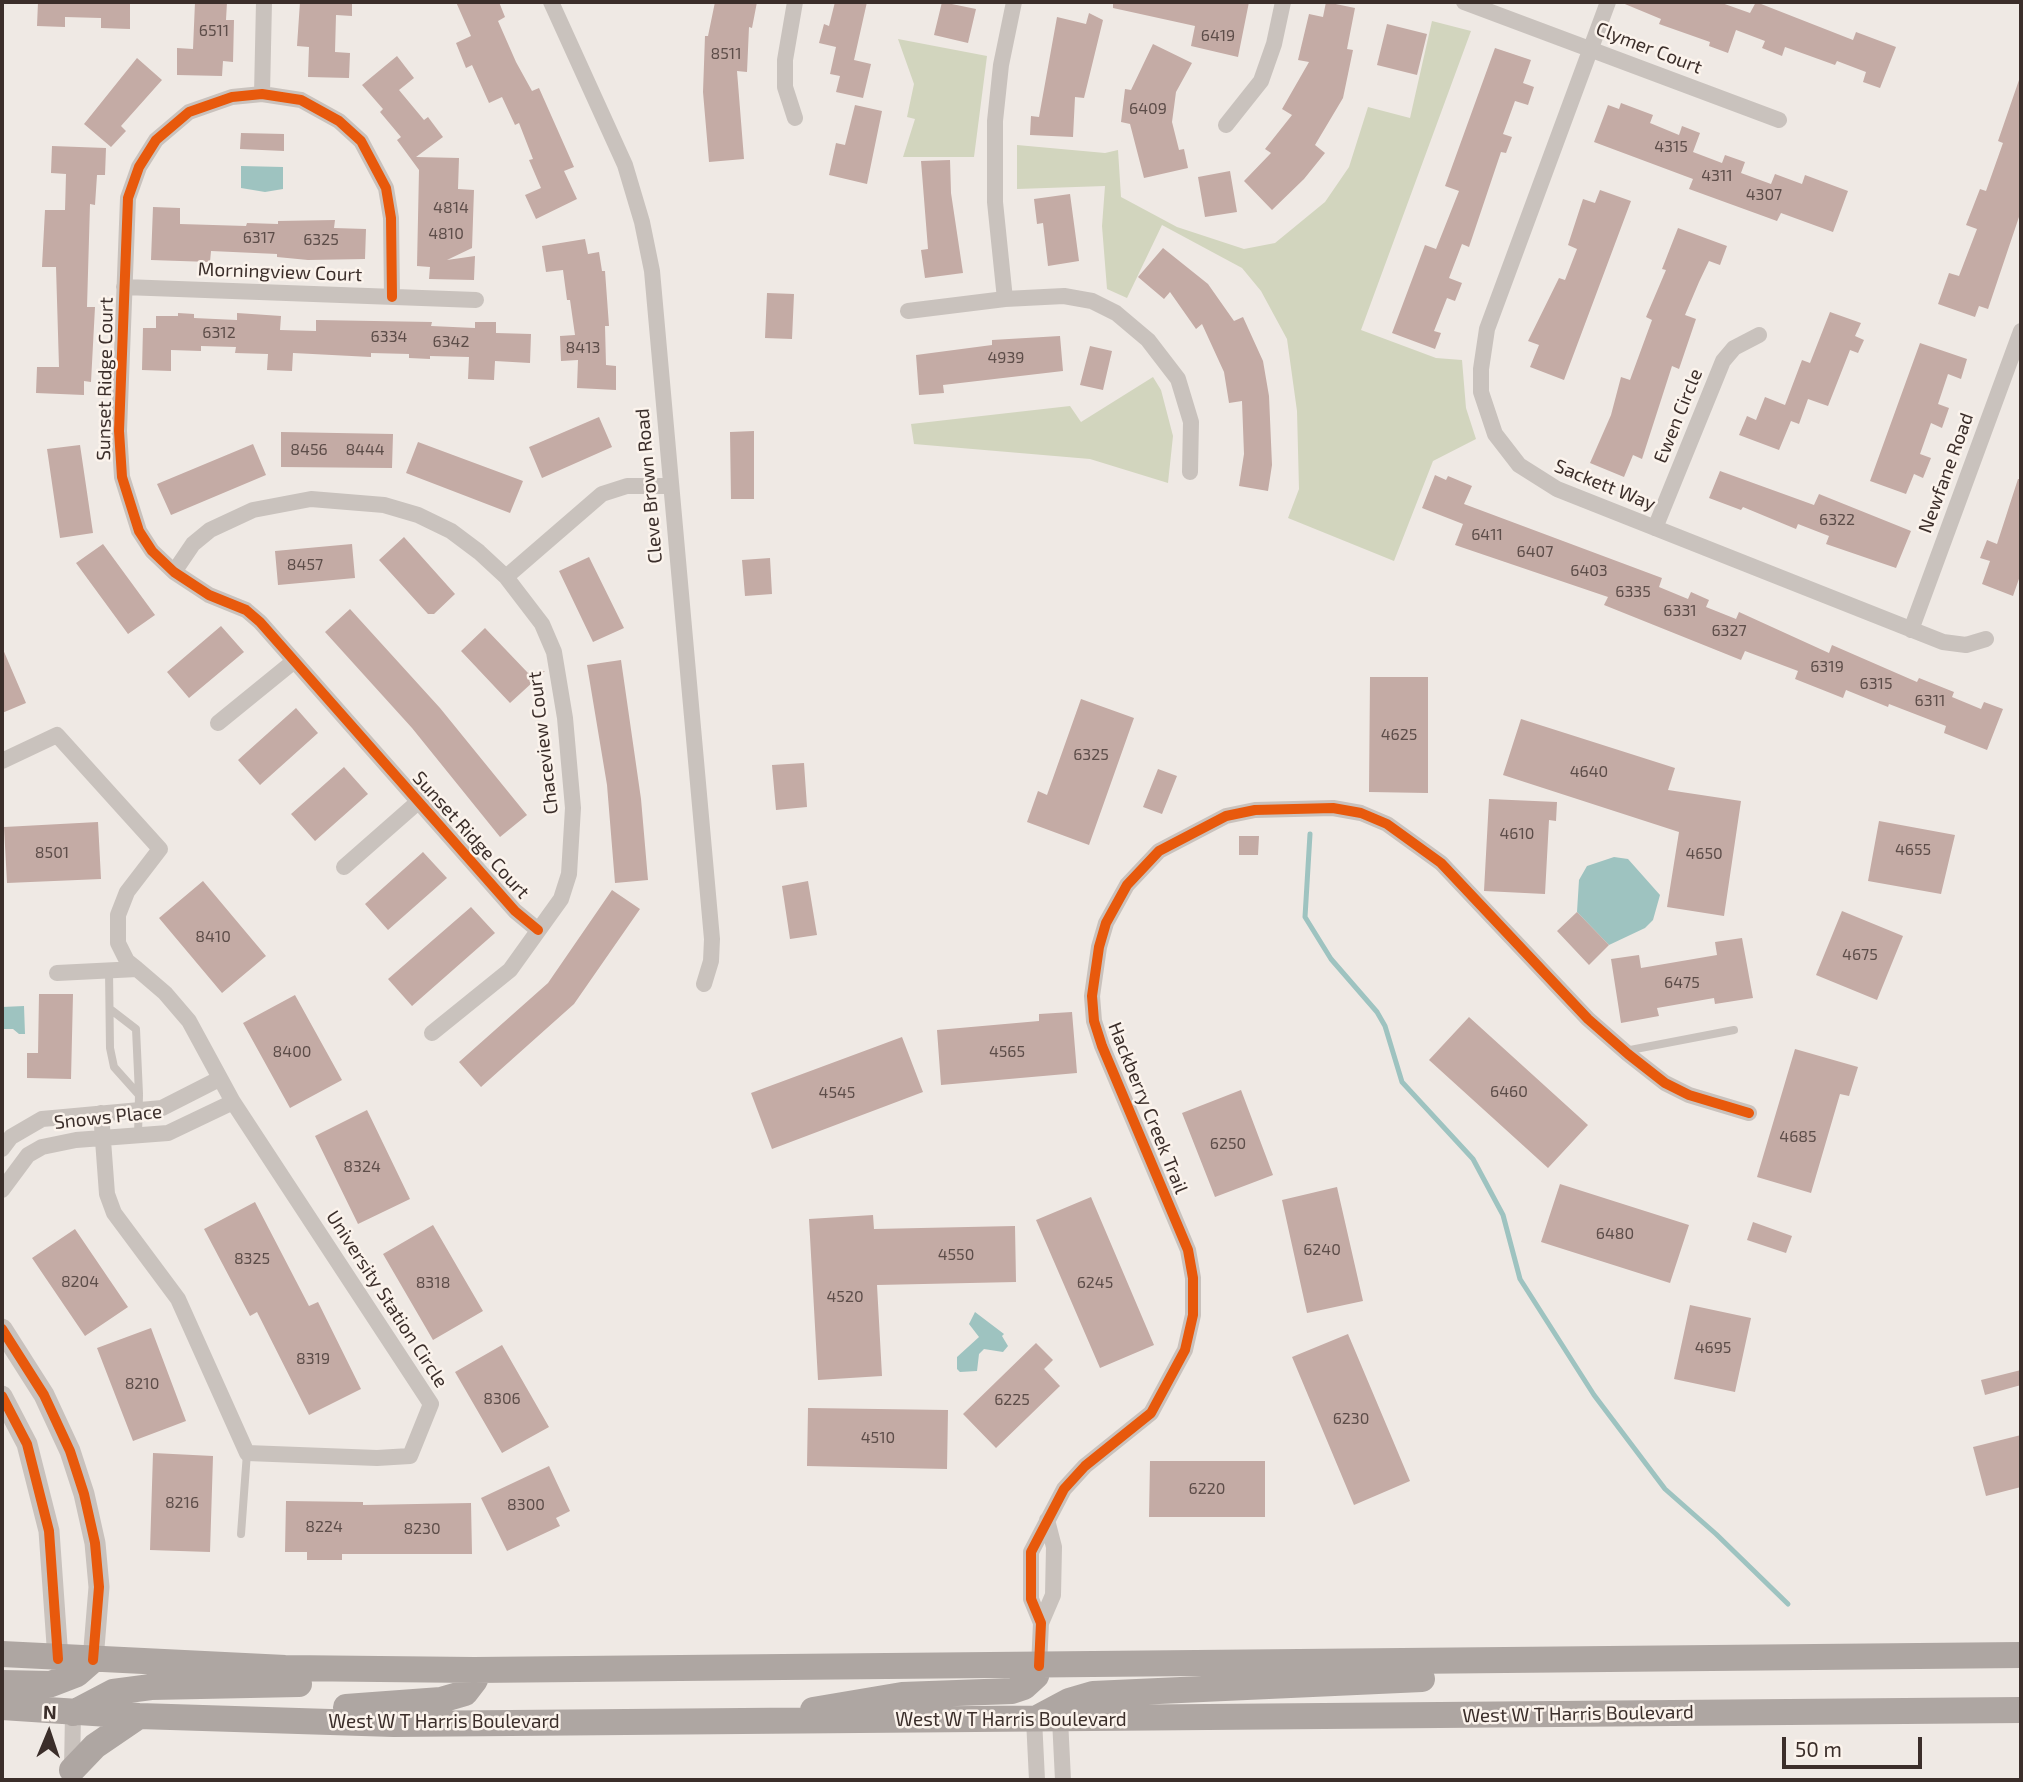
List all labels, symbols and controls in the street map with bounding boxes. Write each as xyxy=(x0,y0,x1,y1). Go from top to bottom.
street label: Clymer Court xyxy=(1593,17,1705,79)
house number: 6511 xyxy=(199,21,229,41)
house number: 6419 xyxy=(1201,26,1235,46)
house number: 8511 xyxy=(710,44,742,64)
house number: 6409 xyxy=(1129,99,1167,119)
house number: 4315 xyxy=(1654,137,1688,157)
house number: 4311 xyxy=(1701,166,1733,186)
house number: 4307 xyxy=(1746,185,1782,205)
house number: 4814 xyxy=(433,198,469,218)
house number: 4810 xyxy=(428,224,464,244)
house number: 6317 xyxy=(243,228,275,248)
house number: 6325 xyxy=(303,230,339,250)
street label: Morningview Court xyxy=(197,258,363,286)
street label: Sunset Ridge Court xyxy=(92,297,118,461)
house number: 6312 xyxy=(202,323,236,343)
house number: 6334 xyxy=(371,327,407,347)
house number: 6342 xyxy=(433,332,469,352)
house number: 8413 xyxy=(566,338,600,358)
house number: 4939 xyxy=(987,348,1025,368)
street label: Ewen Circle xyxy=(1649,365,1707,467)
street label: Cleve Brown Road xyxy=(631,408,667,564)
street label: Newfane Road xyxy=(1914,410,1978,536)
house number: 8456 xyxy=(290,440,328,460)
house number: 8444 xyxy=(345,440,385,460)
street label: Sackett Way xyxy=(1551,454,1659,516)
house number: 6322 xyxy=(1819,510,1855,530)
house number: 6411 xyxy=(1471,525,1503,545)
house number: 6407 xyxy=(1517,542,1553,562)
house number: 8457 xyxy=(287,555,323,575)
house number: 6403 xyxy=(1570,561,1608,581)
house number: 6335 xyxy=(1615,582,1651,602)
house number: 6331 xyxy=(1663,601,1697,621)
house number: 6327 xyxy=(1711,621,1747,641)
house number: 6319 xyxy=(1810,657,1844,677)
street label: Chaceview Court xyxy=(523,670,563,816)
house number: 6315 xyxy=(1860,674,1892,694)
house number: 6311 xyxy=(1915,691,1945,711)
house number: 4625 xyxy=(1381,725,1417,745)
house number: 6325 xyxy=(1073,745,1109,765)
house number: 4640 xyxy=(1570,762,1608,782)
street label: Sunset Ridge Court xyxy=(408,767,534,903)
house number: 4610 xyxy=(1499,824,1535,844)
house number: 4655 xyxy=(1895,840,1931,860)
house number: 8501 xyxy=(35,843,69,863)
house number: 4650 xyxy=(1685,844,1723,864)
house number: 8410 xyxy=(195,927,231,947)
house number: 4675 xyxy=(1842,945,1878,965)
house number: 6475 xyxy=(1664,973,1700,993)
street label: Hackberry Creek Trail xyxy=(1103,1019,1193,1197)
house number: 8400 xyxy=(273,1042,311,1062)
house number: 4565 xyxy=(989,1042,1025,1062)
house number: 6460 xyxy=(1490,1082,1528,1102)
house number: 4545 xyxy=(819,1083,855,1103)
street label: Snows Place xyxy=(53,1100,163,1134)
house number: 4685 xyxy=(1779,1127,1817,1147)
house number: 6250 xyxy=(1210,1134,1246,1154)
house number: 8324 xyxy=(343,1157,381,1177)
street label: University Station Circle xyxy=(321,1206,453,1392)
house number: 6480 xyxy=(1596,1224,1634,1244)
house number: 6240 xyxy=(1303,1240,1341,1260)
house number: 4550 xyxy=(938,1245,974,1265)
house number: 8325 xyxy=(234,1249,270,1269)
house number: 8204 xyxy=(61,1272,99,1292)
house number: 8318 xyxy=(416,1273,450,1293)
house number: 6245 xyxy=(1077,1273,1113,1293)
house number: 4520 xyxy=(826,1287,864,1307)
house number: 4695 xyxy=(1695,1338,1731,1358)
house number: 8319 xyxy=(296,1349,330,1369)
house number: 8210 xyxy=(125,1374,159,1394)
house number: 8306 xyxy=(483,1389,521,1409)
house number: 6225 xyxy=(994,1390,1030,1410)
house number: 6230 xyxy=(1333,1409,1369,1429)
house number: 4510 xyxy=(861,1428,895,1448)
house number: 6220 xyxy=(1189,1479,1225,1499)
house number: 8216 xyxy=(165,1493,199,1513)
house number: 8300 xyxy=(507,1495,545,1515)
house number: 8224 xyxy=(305,1517,343,1537)
house number: 8230 xyxy=(403,1519,441,1539)
north arrow xyxy=(14,1698,84,1768)
text: N xyxy=(42,1700,57,1723)
street label: West W T Harris Boulevard xyxy=(1462,1701,1694,1727)
street label: West W T Harris Boulevard xyxy=(895,1709,1127,1731)
street label: West W T Harris Boulevard xyxy=(328,1711,560,1733)
scale bar xyxy=(1785,1722,1925,1766)
text: 50 m xyxy=(1795,1736,1842,1761)

